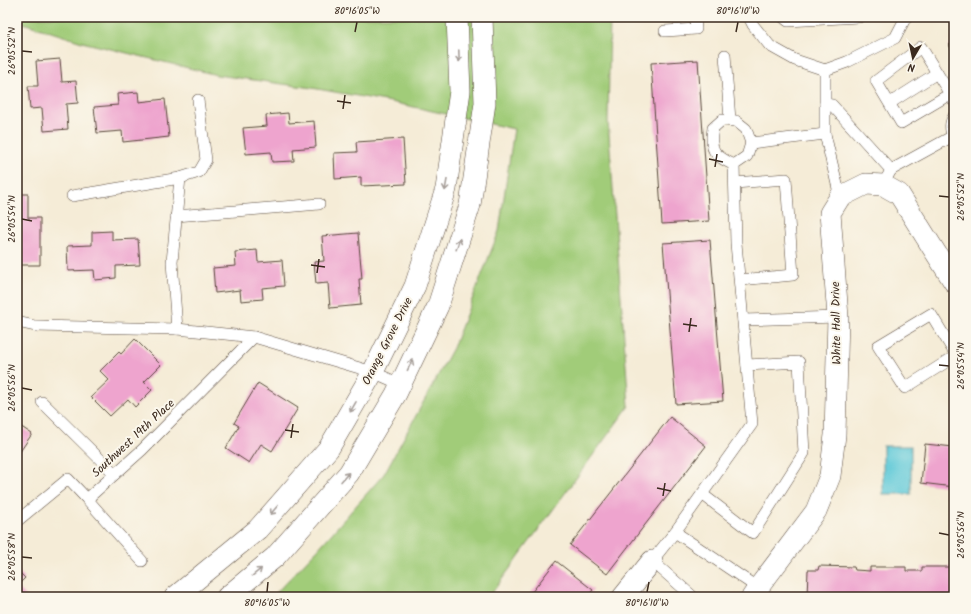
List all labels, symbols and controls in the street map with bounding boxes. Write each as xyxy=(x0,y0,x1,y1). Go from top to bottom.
text: 80°16'05"W xyxy=(334,3,380,19)
text: 80°16'10"W xyxy=(716,3,760,19)
text: 26°05'52"N xyxy=(4,27,20,75)
north arrow xyxy=(893,38,933,78)
one-way arrow xyxy=(455,49,462,62)
text: N xyxy=(907,57,916,76)
text: 26°05'52"N xyxy=(953,173,969,221)
one-way arrow xyxy=(442,178,450,191)
text: 26°05'54"N xyxy=(4,195,20,243)
one-way arrow xyxy=(455,238,462,251)
street label: White Hall Drive xyxy=(826,281,847,365)
street label: Orange Grove Drive xyxy=(357,293,418,388)
text: 26°05'54"N xyxy=(953,342,969,390)
one-way arrow xyxy=(407,359,414,371)
text: 26°05'56"N xyxy=(4,364,20,412)
street label: Southwest 19th Place xyxy=(87,394,180,482)
one-way arrow xyxy=(348,401,356,413)
one-way arrow xyxy=(341,472,350,483)
one-way arrow xyxy=(270,505,279,515)
text: 26°05'56"N xyxy=(953,511,969,559)
text: 26°05'58"N xyxy=(4,533,20,581)
one-way arrow xyxy=(251,568,262,577)
text: 80°16'05"W xyxy=(244,595,290,611)
text: 80°16'10"W xyxy=(625,595,669,611)

